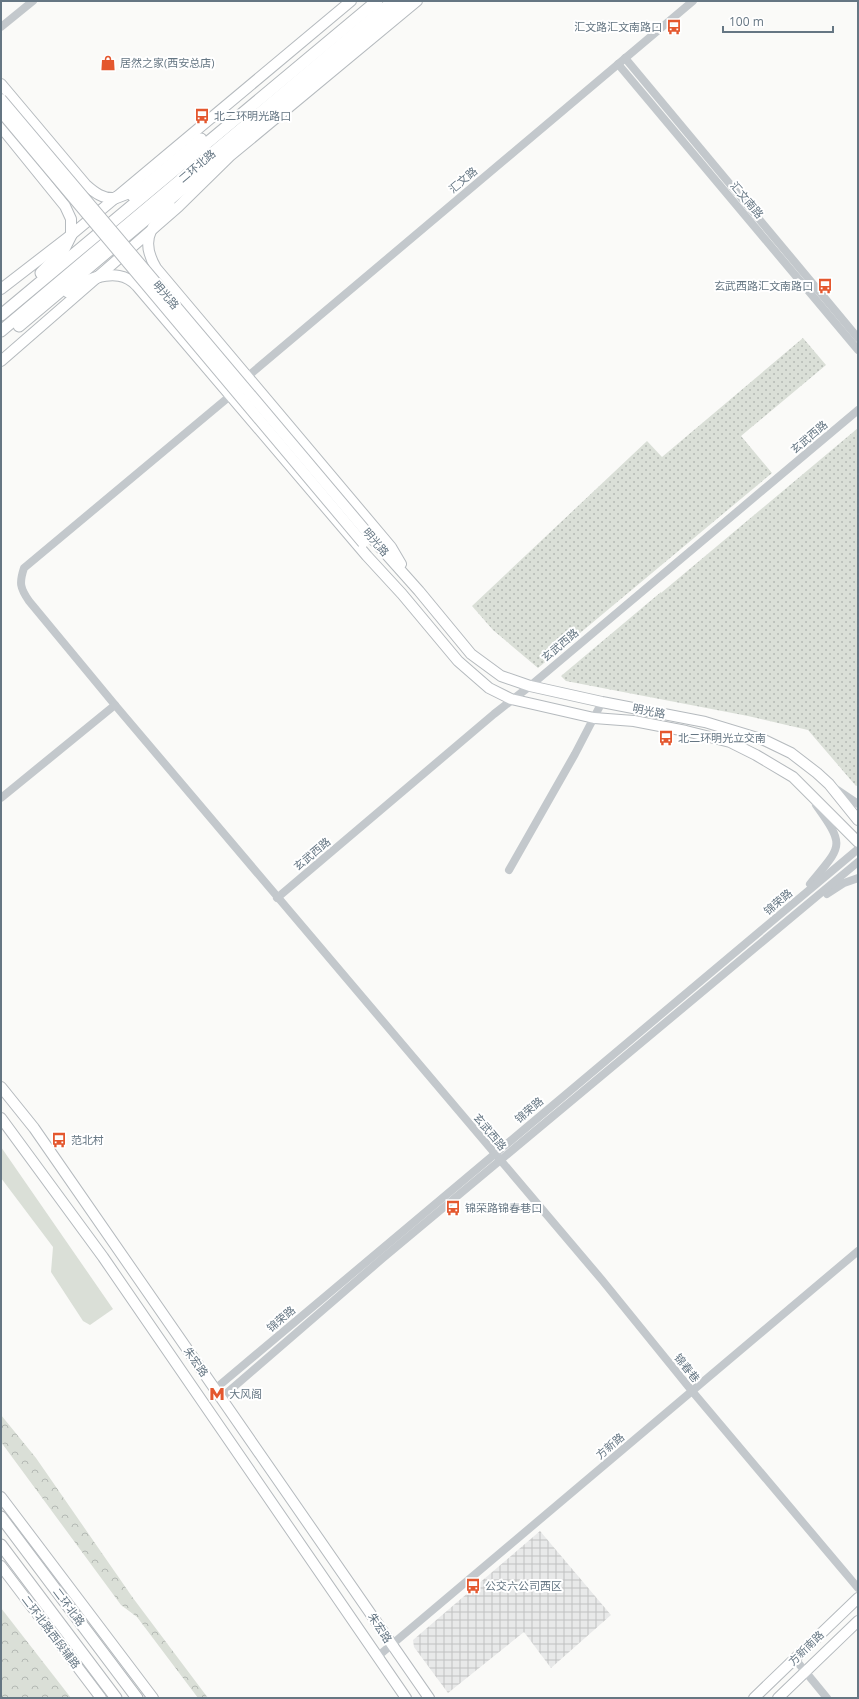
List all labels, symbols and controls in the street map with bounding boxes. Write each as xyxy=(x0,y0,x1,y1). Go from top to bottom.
scale bar xyxy=(723,8,833,34)
text: 100 m xyxy=(729,13,764,30)
bus stop icon: 汇文路汇文南路口 xyxy=(665,18,683,36)
place label: 汇文路汇文南路口 xyxy=(574,19,662,34)
shop icon: 居然之家(西安总店) xyxy=(99,54,117,72)
place label: 居然之家(西安总店) xyxy=(120,55,215,70)
bus stop icon: 北二环明光路口 xyxy=(193,107,211,125)
place label: 北二环明光路口 xyxy=(214,108,291,123)
street label: 二环北路 xyxy=(175,146,218,186)
street label: 汇文路 xyxy=(445,163,480,196)
street label: 汇文南路 xyxy=(727,178,767,221)
street label: 明光路 xyxy=(150,277,183,312)
bus stop icon: 玄武西路汇文南路口 xyxy=(816,277,834,295)
place label: 玄武西路汇文南路口 xyxy=(714,278,813,293)
street label: 玄武西路 xyxy=(787,417,830,457)
street label: 明光路 xyxy=(360,524,393,559)
street label: 玄武西路 xyxy=(538,625,581,665)
street label: 明光路 xyxy=(631,700,667,721)
bus stop icon: 北二环明光立交南 xyxy=(657,729,675,747)
place label: 北二环明光立交南 xyxy=(678,730,766,745)
street label: 玄武西路 xyxy=(290,834,333,874)
street label: 锦荣路 xyxy=(760,885,795,918)
street label: 锦荣路 xyxy=(511,1093,546,1126)
street label: 玄武西路 xyxy=(470,1110,510,1153)
bus stop icon: 范北村 xyxy=(50,1131,68,1149)
place label: 范北村 xyxy=(71,1132,104,1147)
bus stop icon: 锦荣路锦春巷口 xyxy=(444,1199,462,1217)
place label: 锦荣路锦春巷口 xyxy=(465,1200,542,1215)
street label: 锦荣路 xyxy=(263,1302,298,1335)
street label: 朱宏路 xyxy=(181,1344,212,1380)
street label: 锦春巷 xyxy=(671,1350,704,1385)
metro station icon: 大风阁 xyxy=(208,1385,226,1403)
place label: 大风阁 xyxy=(229,1386,262,1401)
street label: 方新路 xyxy=(592,1429,627,1462)
bus stop icon: 公交六公司西区 xyxy=(464,1577,482,1595)
place label: 公交六公司西区 xyxy=(485,1578,562,1593)
street label: 二环北路 xyxy=(50,1585,89,1629)
street label: 二环北路西段辅路 xyxy=(19,1592,84,1671)
street label: 朱宏路 xyxy=(365,1610,396,1646)
street label: 方新南路 xyxy=(785,1627,827,1668)

